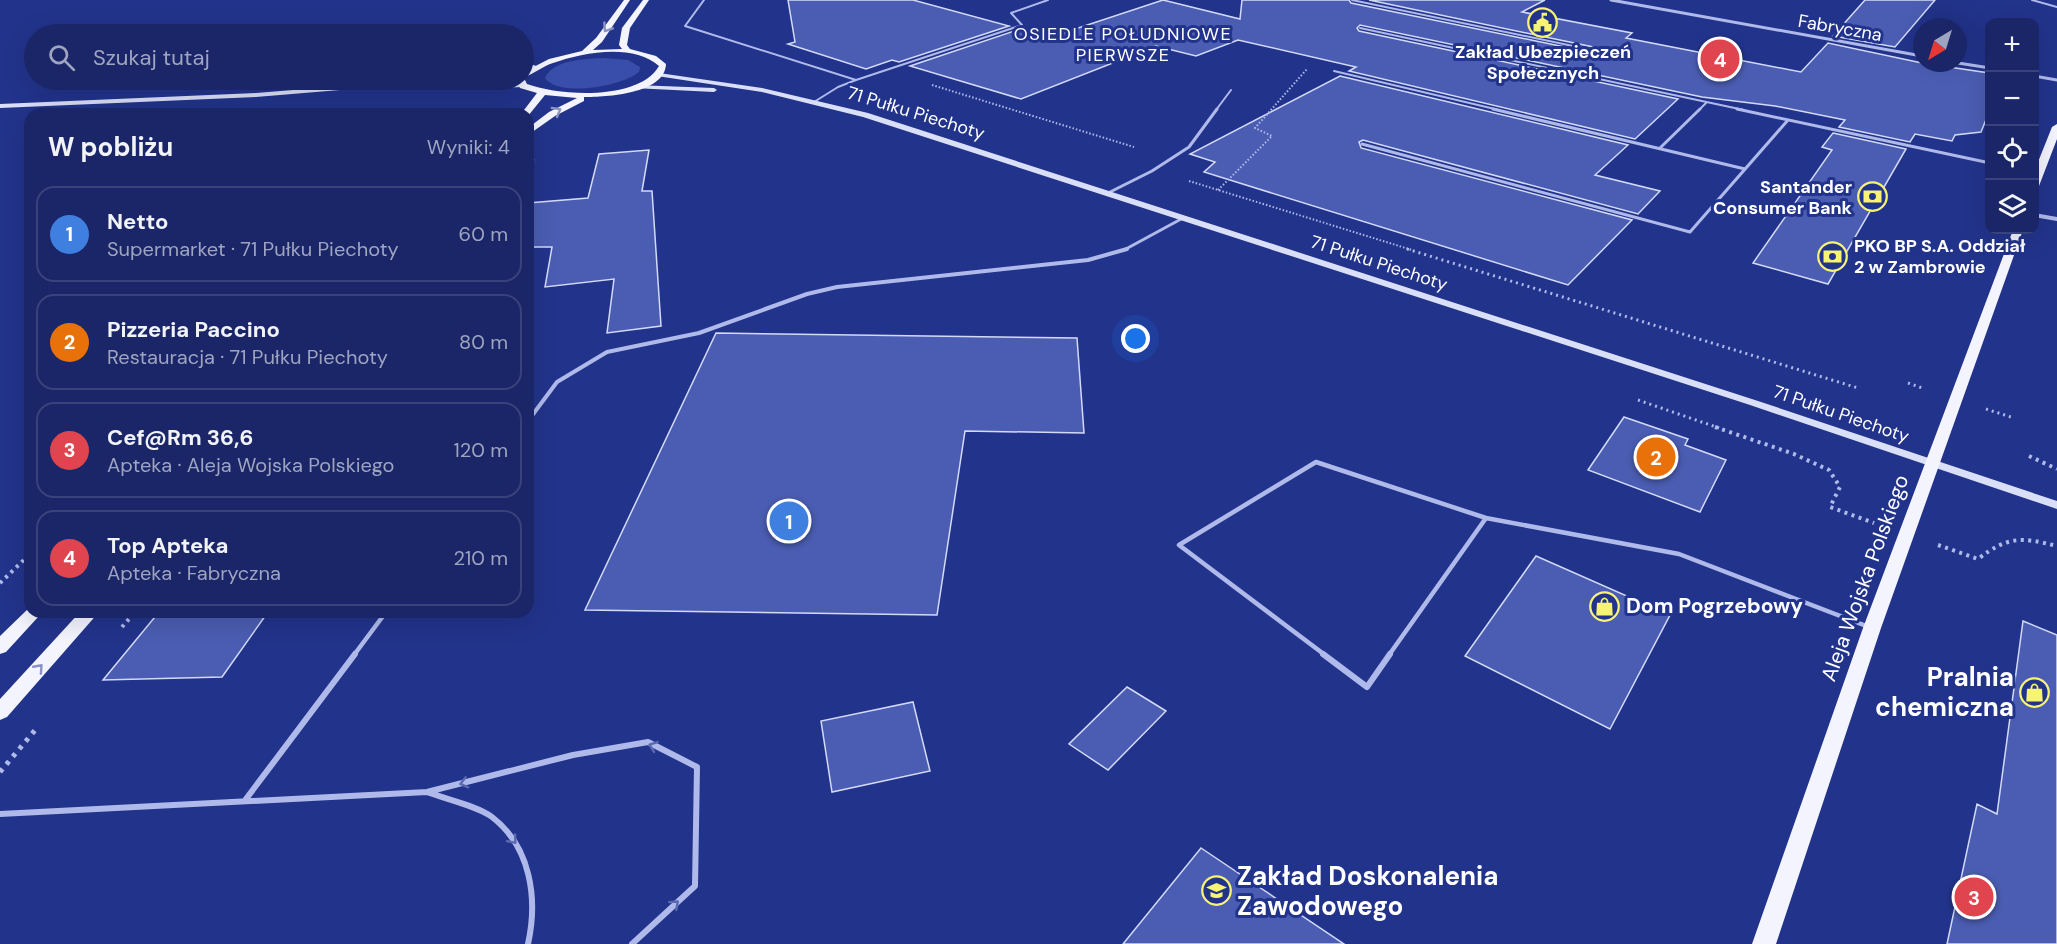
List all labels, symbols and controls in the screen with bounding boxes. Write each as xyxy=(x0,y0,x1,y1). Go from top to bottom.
public building icon: Zakład Ubezpieczeń Społecznych xyxy=(1527,7,1559,39)
street label: Fabryczna xyxy=(1796,9,1884,47)
north arrow xyxy=(1913,18,1967,72)
map controls xyxy=(1985,18,2039,234)
button: + xyxy=(1985,18,2039,72)
one-way arrow xyxy=(603,21,614,32)
district label: OSIEDLE POŁUDNIOWE PIERWSZE xyxy=(1014,22,1232,67)
search box xyxy=(24,24,534,90)
pin: 4 xyxy=(1700,36,1740,82)
place label: Zakład Ubezpieczeń Społecznych xyxy=(1455,40,1631,85)
icon: search xyxy=(45,41,78,74)
text: Szukaj tutaj xyxy=(93,43,210,72)
button: − xyxy=(1985,72,2039,126)
street label: 71 Pułku Piechoty xyxy=(844,81,988,145)
one-way arrow xyxy=(551,107,561,119)
button: locate xyxy=(1985,126,2039,180)
text: W pobliżu xyxy=(48,130,173,164)
text: Wyniki: 4 xyxy=(427,134,510,160)
place label: Santander Consumer Bank xyxy=(1713,175,1853,220)
button: layers xyxy=(1985,180,2039,234)
bank icon: Santander Consumer Bank xyxy=(1857,181,1889,213)
text: Netto xyxy=(107,207,168,236)
text: 1 xyxy=(66,221,73,247)
text: 60 m xyxy=(459,221,508,247)
street label: 71 Pułku Piechoty xyxy=(1308,230,1450,296)
place label: PKO BP S.A. Oddział 2 w Zambrowie xyxy=(1854,234,2026,279)
text: Supermarket · 71 Pułku Piechoty xyxy=(107,236,399,262)
bank icon: PKO BP S.A. Oddział 2 w Zambrowie xyxy=(1817,240,1849,272)
text: Pizzeria Paccino xyxy=(107,315,280,344)
your location xyxy=(1121,324,1150,353)
text: 2 xyxy=(64,329,75,355)
text: 80 m xyxy=(459,329,508,355)
text: Restauracja · 71 Pułku Piechoty xyxy=(107,344,388,370)
street label: 71 Pułku Piechoty xyxy=(1770,379,1912,449)
text: Cef@Rm 36,6 xyxy=(107,423,253,452)
pin: 2 xyxy=(1636,434,1676,480)
text: 3 xyxy=(63,437,76,463)
text: 120 m xyxy=(454,437,508,463)
text: Apteka · Aleja Wojska Polskiego xyxy=(107,452,394,478)
street label: Aleja Wojska Polskiego xyxy=(1815,471,1915,685)
pin: 1 xyxy=(770,498,808,544)
text: Top Apteka xyxy=(107,531,228,560)
text: 4 xyxy=(63,545,76,571)
text: 210 m xyxy=(453,545,508,571)
text: Apteka · Fabryczna xyxy=(107,560,281,586)
shop icon: Dom Pogrzebowy xyxy=(1589,590,1621,622)
place label: Dom Pogrzebowy xyxy=(1626,592,1803,620)
place label: Pralnia chemiczna xyxy=(1875,660,2014,724)
one-way arrow xyxy=(32,664,43,675)
shop icon: Pralnia chemiczna xyxy=(2019,676,2051,708)
one-way arrow xyxy=(649,741,659,754)
one-way arrow xyxy=(459,775,469,788)
one-way arrow xyxy=(506,833,517,844)
place label: Zakład Doskonalenia Zawodowego xyxy=(1237,859,1498,923)
pin: 3 xyxy=(1954,874,1994,920)
school or university icon: Zakład Doskonalenia Zawodowego xyxy=(1200,875,1232,907)
one-way arrow xyxy=(668,901,679,912)

